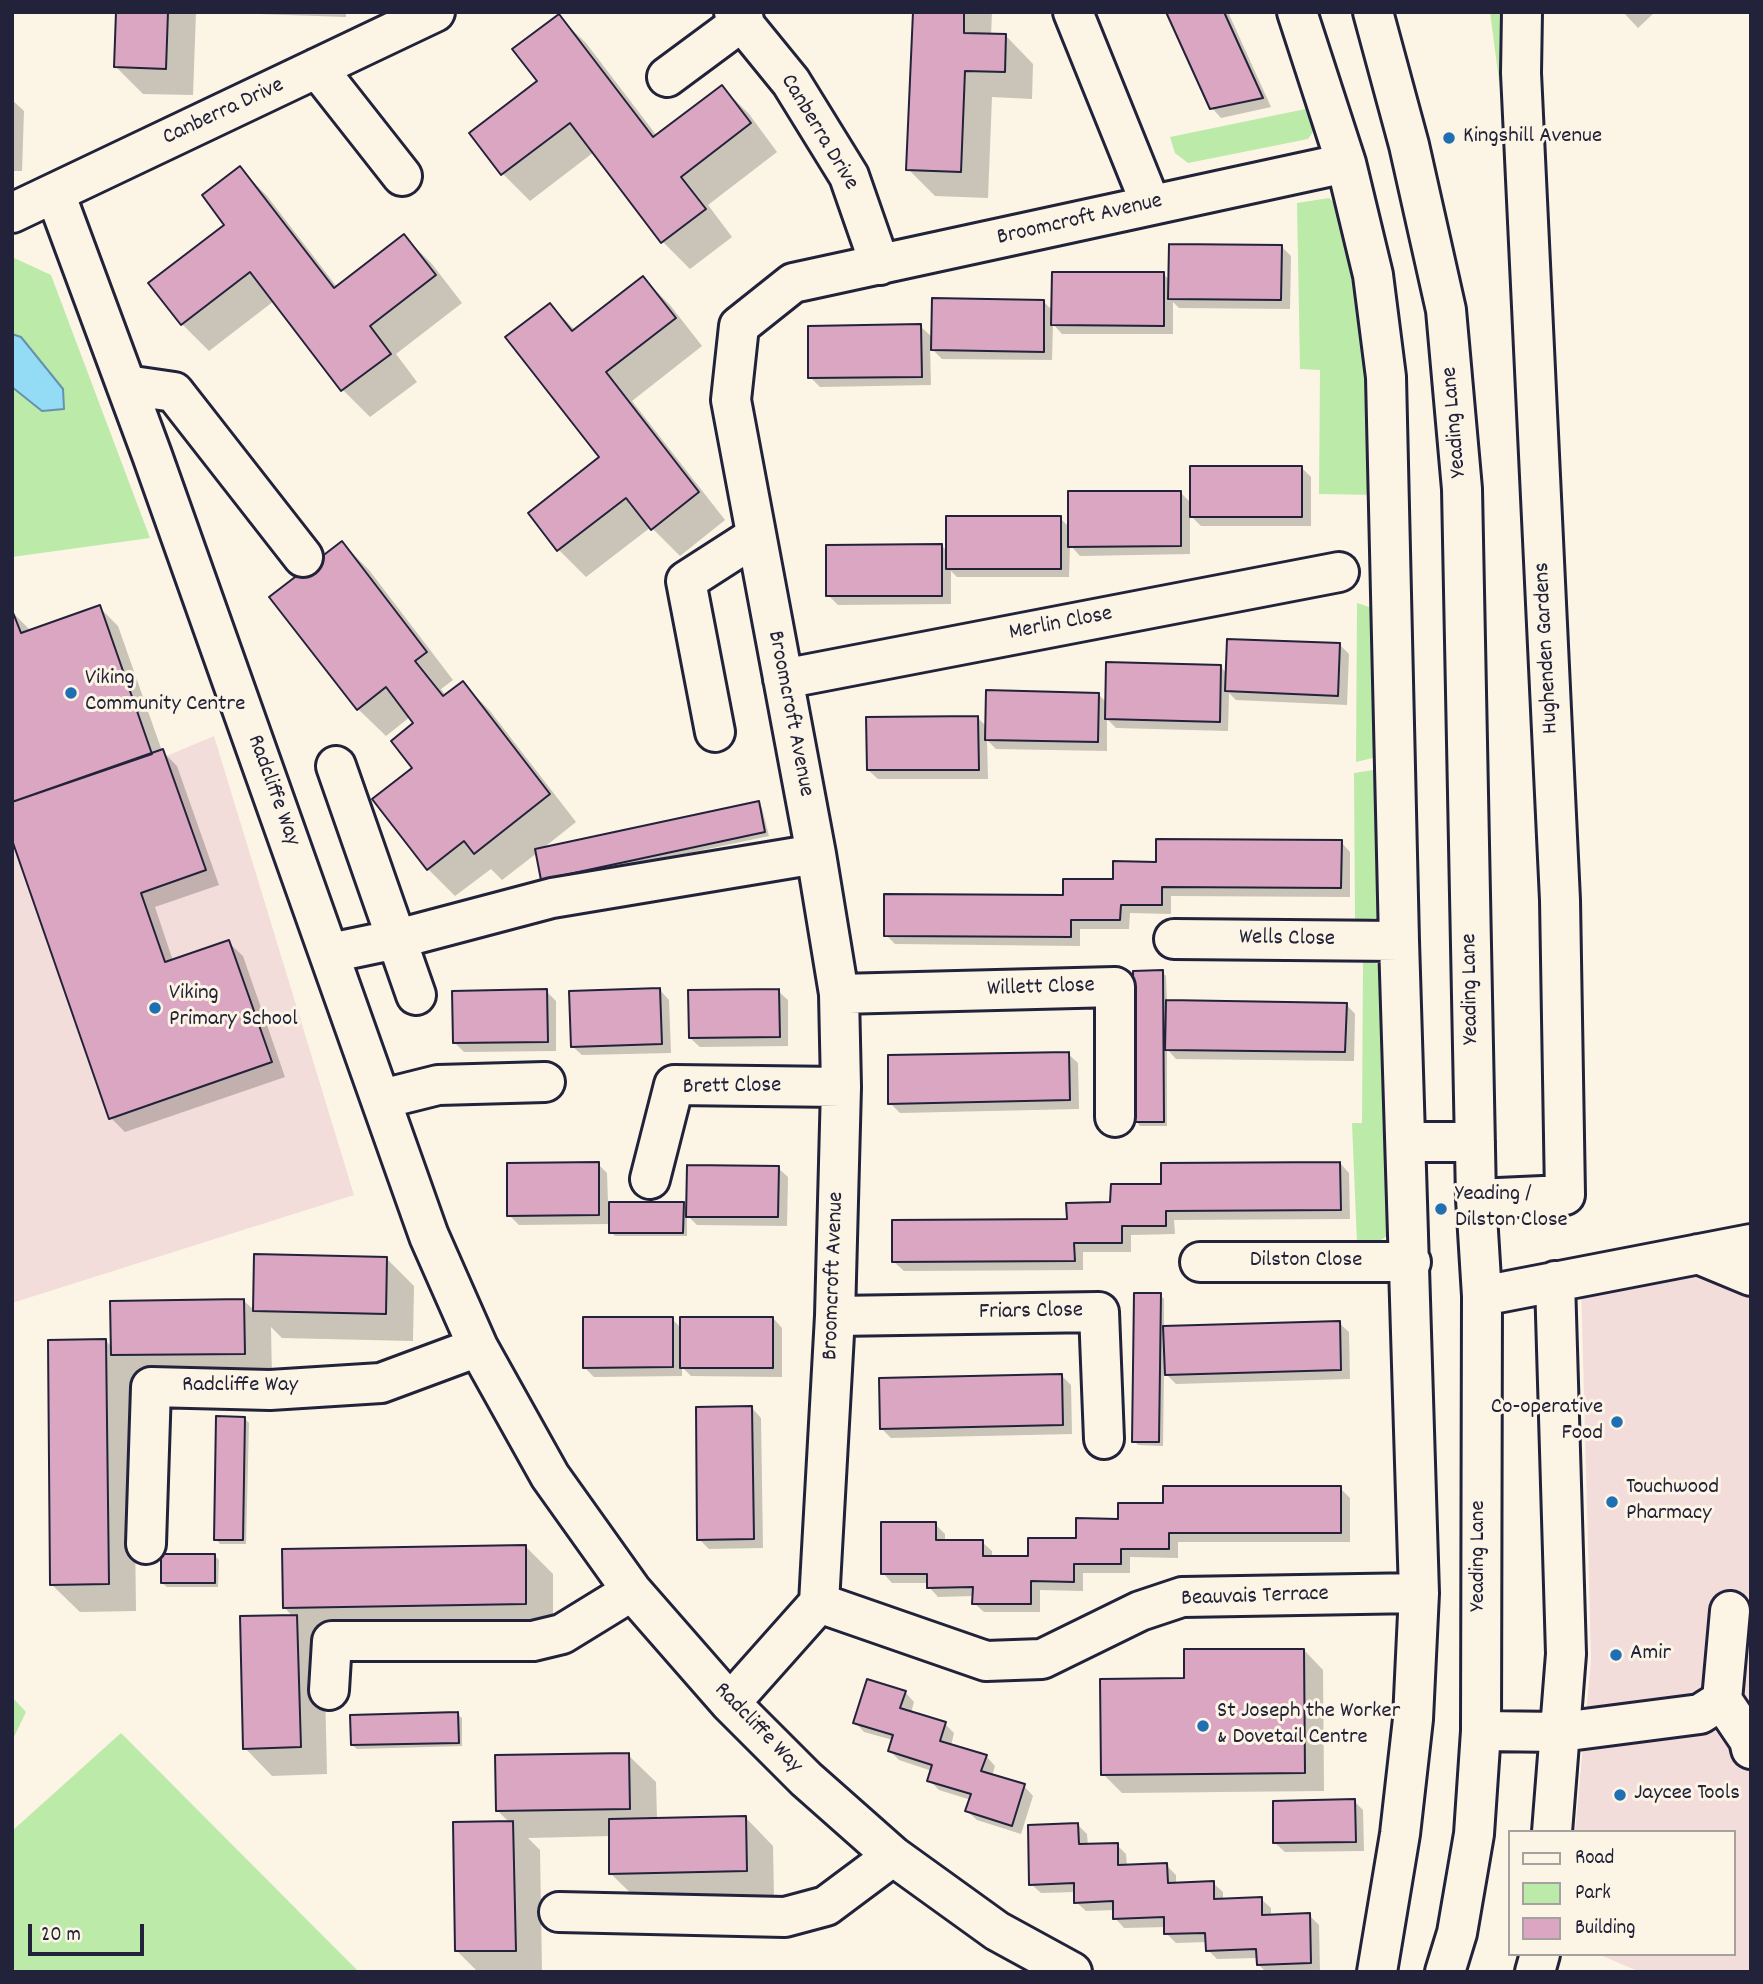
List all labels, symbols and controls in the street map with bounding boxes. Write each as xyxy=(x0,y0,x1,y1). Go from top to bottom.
street label: Canberra Drive xyxy=(773,70,863,196)
street label: Canberra Drive xyxy=(159,73,289,153)
place label: Kingshill Avenue xyxy=(1463,124,1602,152)
marker: Kingshill Avenue xyxy=(1441,130,1457,146)
street label: Broomcroft Avenue xyxy=(995,189,1165,253)
street label: Yeading Lane xyxy=(1437,365,1475,479)
street label: Hughenden Gardens xyxy=(1530,561,1566,735)
street label: Merlin Close xyxy=(1007,601,1115,649)
street label: Broomcroft Avenue xyxy=(759,629,819,799)
place label: Viking Community Centre xyxy=(85,666,245,720)
marker: Viking Community Centre xyxy=(63,685,79,701)
street label: Radcliffe Way xyxy=(239,732,305,850)
street label: Wells Close xyxy=(1239,925,1335,955)
street label: Yeading Lane xyxy=(1457,933,1487,1045)
street label: Willett Close xyxy=(987,973,1095,1005)
place label: Viking Primary School xyxy=(169,981,298,1035)
marker: Viking Primary School xyxy=(147,1000,163,1016)
street label: Brett Close xyxy=(682,1073,782,1103)
place label: Yeading / Dilston Close xyxy=(1455,1182,1568,1236)
street label: Broomcroft Avenue xyxy=(818,1191,852,1361)
marker: Yeading / Dilston Close xyxy=(1433,1201,1449,1217)
street label: Dilston Close xyxy=(1250,1248,1362,1276)
street label: Friars Close xyxy=(979,1298,1083,1328)
street label: Radcliffe Way xyxy=(182,1373,298,1401)
place label: Co-operative Food xyxy=(1491,1395,1603,1449)
marker: Co-operative Food xyxy=(1609,1414,1625,1430)
place label: Touchwood Pharmacy xyxy=(1626,1475,1719,1529)
marker: Touchwood Pharmacy xyxy=(1604,1494,1620,1510)
street label: Yeading Lane xyxy=(1466,1500,1494,1612)
street label: Beauvais Terrace xyxy=(1181,1582,1329,1614)
place label: Amir xyxy=(1630,1641,1671,1669)
marker: Amir xyxy=(1608,1647,1624,1663)
street label: Radcliffe Way xyxy=(707,1678,807,1780)
place label: St Joseph the Worker & Dovetail Centre xyxy=(1217,1699,1400,1753)
marker: St Joseph the Worker & Dovetail Centre xyxy=(1195,1718,1211,1734)
place label: Jaycee Tools xyxy=(1634,1781,1740,1809)
marker: Jaycee Tools xyxy=(1612,1787,1628,1803)
legend xyxy=(1508,1830,1735,1956)
text: Road xyxy=(1575,1844,1614,1874)
text: Park xyxy=(1575,1879,1611,1909)
scale bar xyxy=(32,1910,147,1954)
text: Building xyxy=(1575,1914,1635,1944)
text: 20 m xyxy=(41,1921,81,1951)

